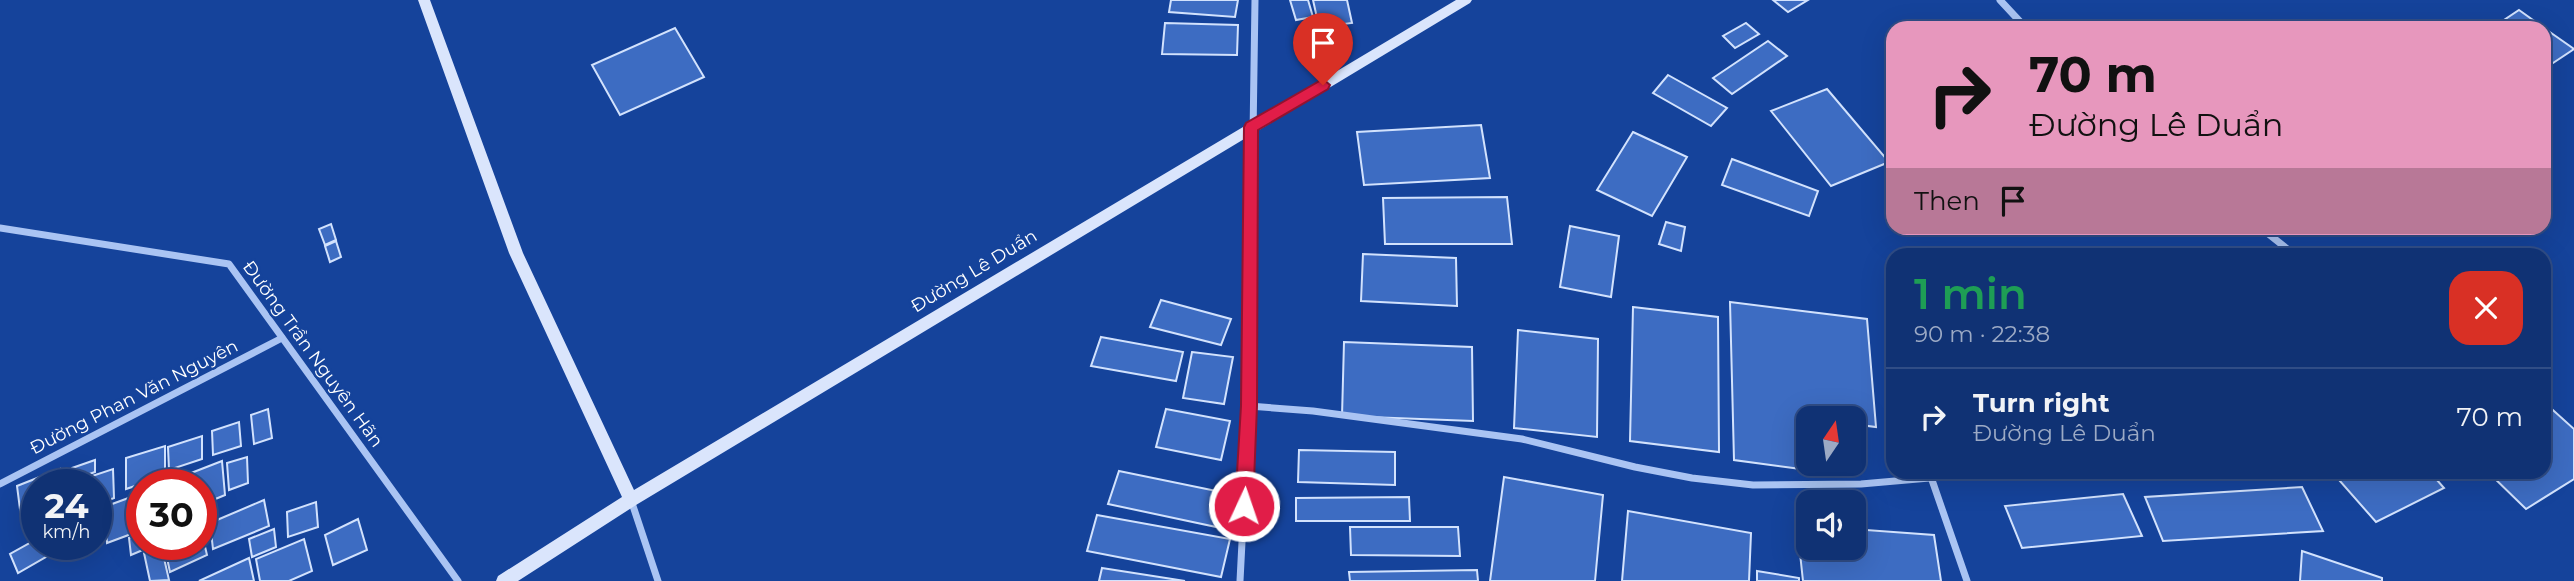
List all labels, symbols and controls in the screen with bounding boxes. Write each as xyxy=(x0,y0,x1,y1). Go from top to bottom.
pin xyxy=(1293,13,1353,85)
icon: arrive xyxy=(1304,24,1342,62)
text: 70 m xyxy=(2029,45,2157,104)
icon: right xyxy=(1914,49,2005,140)
text: Đường Lê Duẩn xyxy=(2029,105,2283,144)
icon: arrive xyxy=(1994,182,2032,220)
text: Then xyxy=(1914,185,1980,217)
street label: Đường Lê Duẩn xyxy=(907,225,1041,317)
street label: Đường Trần Nguyên Hãn xyxy=(238,257,388,451)
text: 1 min xyxy=(1914,268,2027,320)
button: close xyxy=(2449,271,2523,345)
text: 90 m · 22:38 xyxy=(1914,320,2050,348)
street label: Đường Phan Văn Nguyên xyxy=(26,335,242,459)
text: Turn right xyxy=(1973,387,2109,419)
icon: right xyxy=(1914,398,1952,436)
text: 70 m xyxy=(2457,401,2523,433)
north arrow xyxy=(1796,406,1866,476)
map controls xyxy=(1796,406,1866,560)
text: Đường Lê Duẩn xyxy=(1973,419,2156,447)
speed limit sign: 30 xyxy=(126,469,217,560)
position arrow xyxy=(1207,469,1281,543)
text: 24 xyxy=(44,484,89,527)
button: sound xyxy=(1796,490,1866,560)
text: km/h xyxy=(42,521,91,543)

